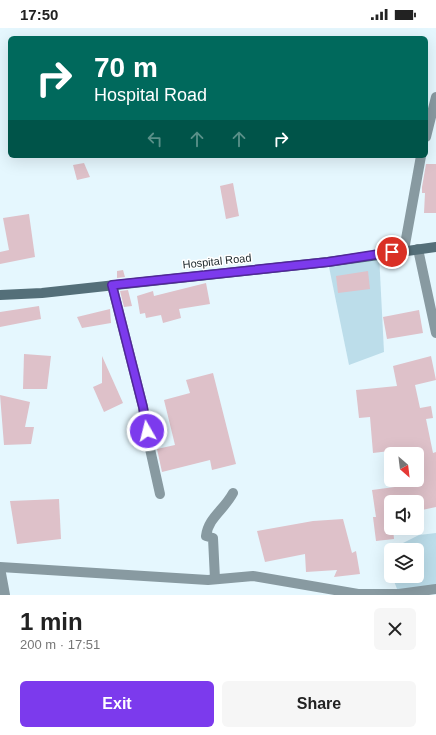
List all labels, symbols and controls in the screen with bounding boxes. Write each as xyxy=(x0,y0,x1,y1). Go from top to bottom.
text: 17:50 xyxy=(20,6,58,23)
icon: right xyxy=(28,52,80,104)
text: 70 m xyxy=(94,52,158,83)
text: Hospital Road xyxy=(94,85,207,105)
icon: left xyxy=(144,128,166,150)
icon: ahead xyxy=(186,128,208,150)
icon: ahead xyxy=(228,128,250,150)
icon: right xyxy=(270,128,292,150)
pin xyxy=(375,235,409,269)
icon: arrive xyxy=(381,241,403,263)
street label: Hospital Road xyxy=(182,251,252,271)
position arrow xyxy=(126,410,168,452)
north arrow xyxy=(384,447,424,487)
map controls xyxy=(384,447,424,583)
button: sound xyxy=(384,495,424,535)
button: layers xyxy=(384,543,424,583)
text: 1 min xyxy=(20,608,83,635)
button: close xyxy=(374,608,416,650)
text: 200 m · 17:51 xyxy=(20,637,100,652)
button: Exit xyxy=(20,681,214,727)
button: Share xyxy=(222,681,416,727)

